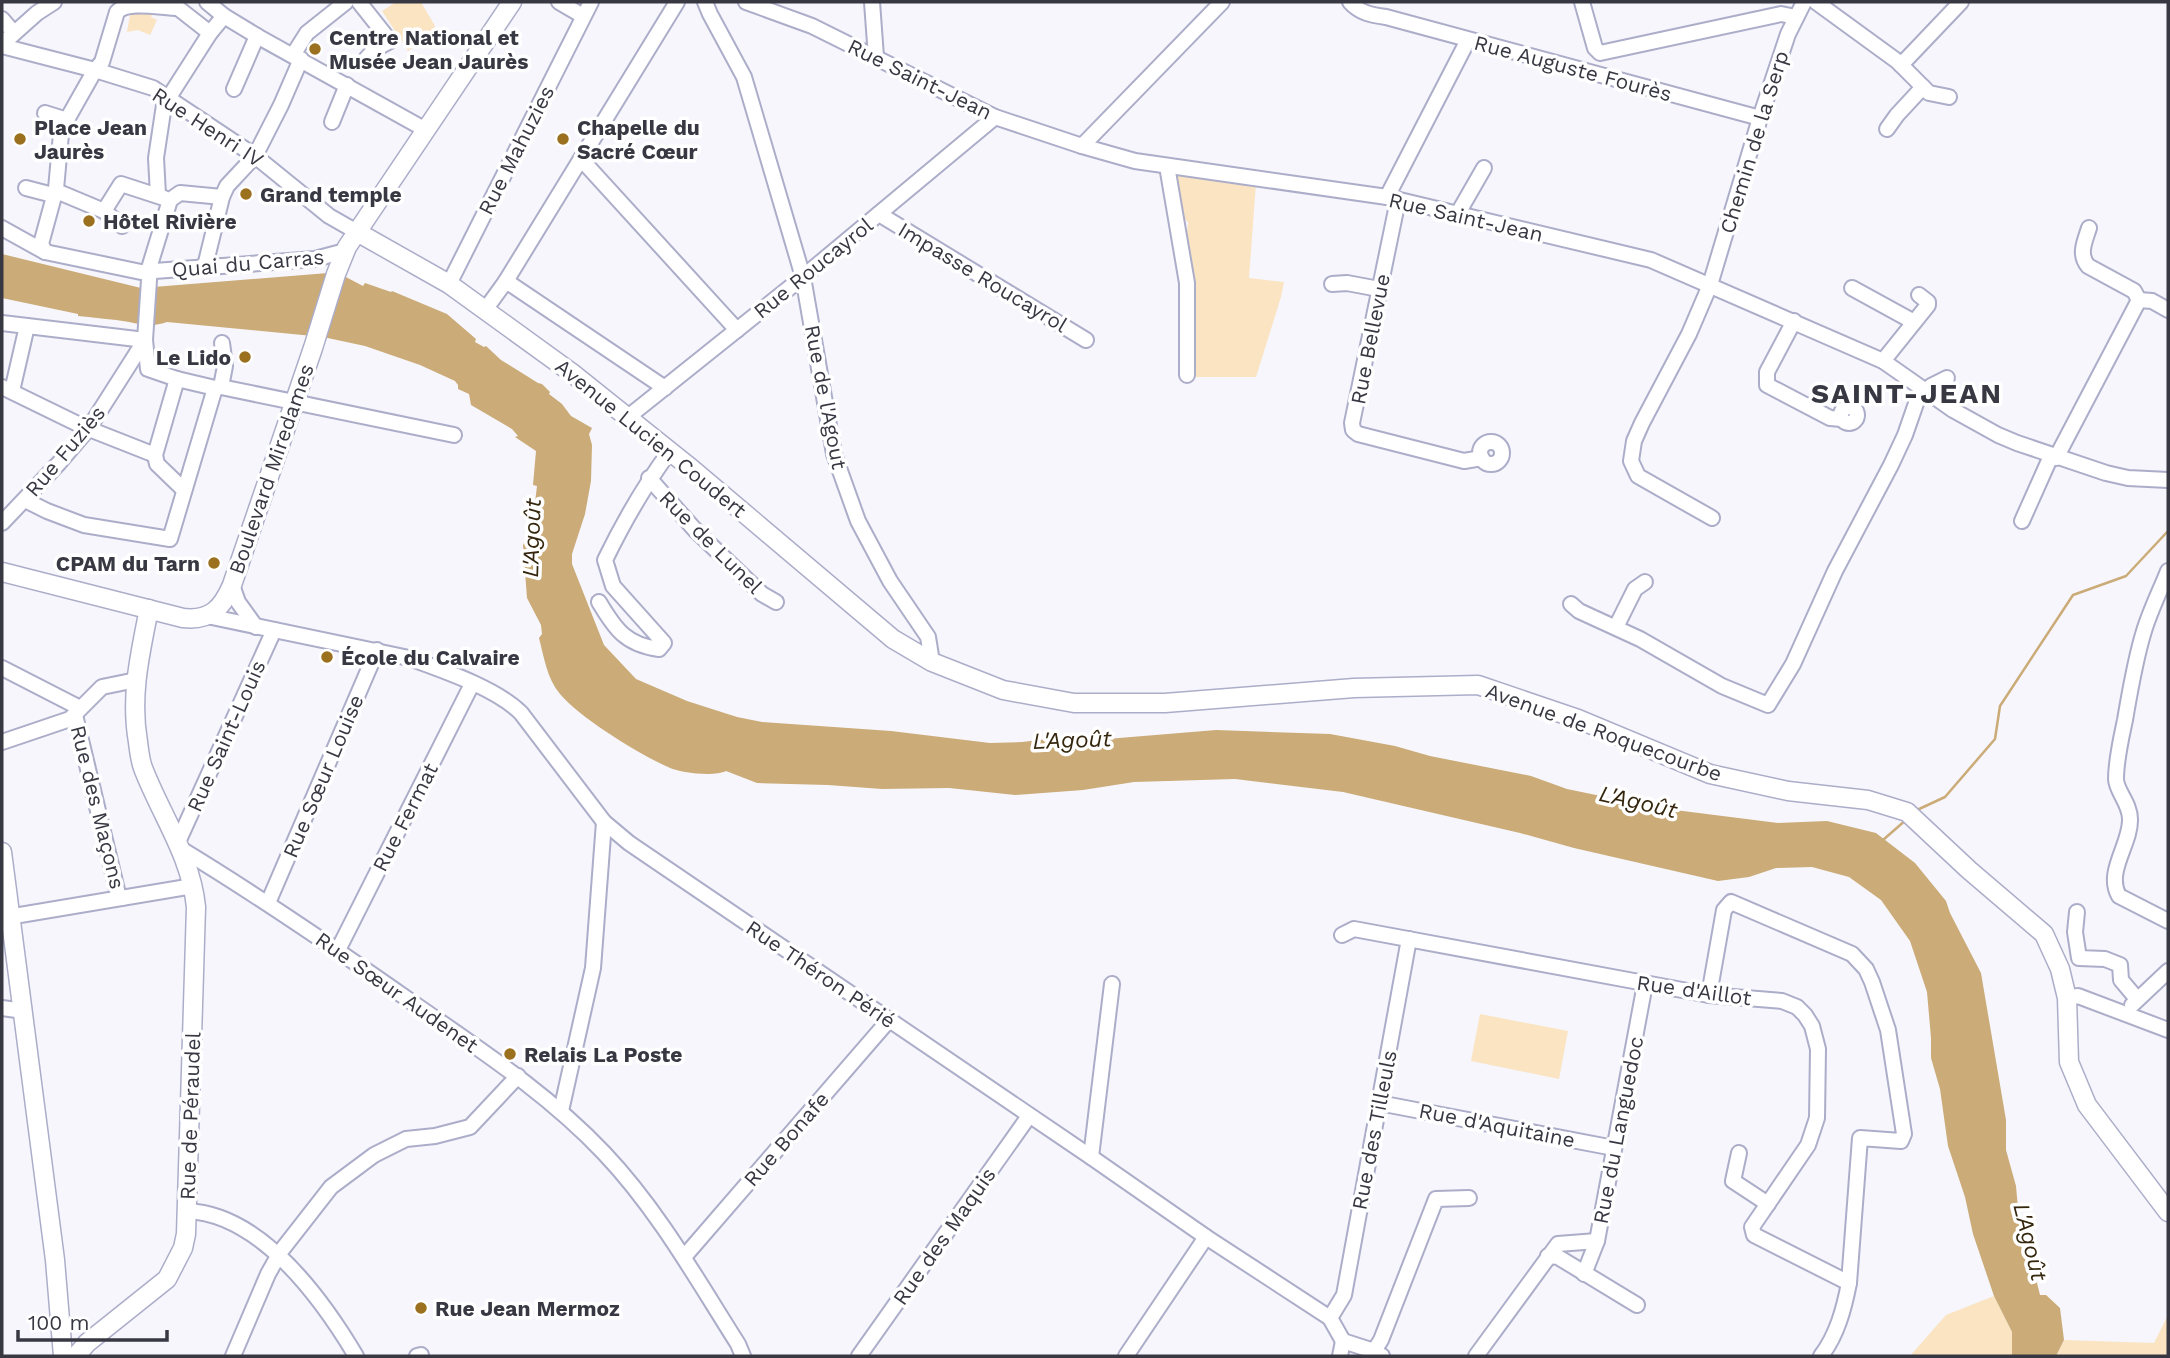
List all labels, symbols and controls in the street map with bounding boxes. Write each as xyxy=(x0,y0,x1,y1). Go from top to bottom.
place label: Centre National et Musée Jean Jaurès xyxy=(329,25,528,74)
street label: Rue Auguste Fourès xyxy=(1471,30,1675,106)
street label: Rue Saint-Jean xyxy=(844,33,996,125)
marker: Centre National et Musée Jean Jaurès xyxy=(307,41,323,57)
street label: Chemin de la Serp xyxy=(1714,47,1794,237)
street label: Rue Mahuzies xyxy=(473,81,559,219)
street label: Rue Henri IV xyxy=(148,82,269,172)
place label: Place Jean Jaurès xyxy=(34,115,147,164)
place label: Chapelle du Sacré Cœur xyxy=(577,115,700,164)
marker: Place Jean Jaurès xyxy=(12,131,28,147)
marker: Chapelle du Sacré Cœur xyxy=(555,131,571,147)
place label: Grand temple xyxy=(260,182,402,207)
marker: Grand temple xyxy=(238,186,254,202)
street label: Rue Saint-Jean xyxy=(1386,187,1546,247)
place label: Hôtel Rivière xyxy=(103,209,237,234)
street label: Rue Roucayrol xyxy=(748,212,878,324)
marker: Hôtel Rivière xyxy=(81,213,97,229)
street label: Impasse Roucayrol xyxy=(894,217,1073,338)
street label: Quai du Carras xyxy=(171,244,325,282)
street label: Rue Bellevue xyxy=(1345,272,1395,406)
street label: Rue de l'Agout xyxy=(800,323,852,471)
place label: Le Lido xyxy=(156,345,231,370)
marker: Le Lido xyxy=(237,349,253,365)
street label: Avenue Lucien Coudert xyxy=(551,353,752,523)
street label: Boulevard Miredames xyxy=(223,361,319,577)
district label: SAINT-JEAN xyxy=(1811,377,2003,410)
street label: Rue Fuziès xyxy=(20,401,110,501)
street label: Rue de Lunel xyxy=(654,485,768,599)
water label: L'Agoût xyxy=(517,497,547,578)
place label: CPAM du Tarn xyxy=(56,551,200,576)
marker: CPAM du Tarn xyxy=(206,555,222,571)
place label: École du Calvaire xyxy=(341,645,520,670)
marker: École du Calvaire xyxy=(319,649,335,665)
street label: Rue Saint-Louis xyxy=(181,656,271,816)
street label: Avenue de Roquecourbe xyxy=(1482,678,1726,786)
street label: Rue Sœur Louise xyxy=(277,691,369,861)
street label: Rue des Maçons xyxy=(66,723,130,891)
water label: L'Agoût xyxy=(1032,725,1113,755)
street label: Rue Fermat xyxy=(367,758,443,876)
water label: L'Agoût xyxy=(1596,780,1680,824)
street label: Rue Théron Périé xyxy=(742,915,900,1033)
street label: Rue Sœur Audenet xyxy=(311,926,483,1058)
street label: Rue d'Aillot xyxy=(1635,970,1753,1010)
street label: Rue de Péraudel xyxy=(175,1031,205,1200)
street label: Rue du Languedoc xyxy=(1588,1034,1648,1226)
place label: Relais La Poste xyxy=(524,1042,682,1067)
marker: Relais La Poste xyxy=(502,1046,518,1062)
street label: Rue des Tilleuls xyxy=(1346,1048,1402,1212)
street label: Rue Bonafe xyxy=(738,1087,834,1191)
street label: Rue d'Aquitaine xyxy=(1417,1098,1577,1152)
street label: Rue des Maquis xyxy=(887,1162,1001,1310)
water label: L'Agoût xyxy=(2007,1200,2053,1284)
place label: Rue Jean Mermoz xyxy=(435,1296,620,1321)
scale bar xyxy=(18,1298,166,1342)
marker: Rue Jean Mermoz xyxy=(413,1300,429,1316)
text: 100 m xyxy=(28,1310,90,1335)

